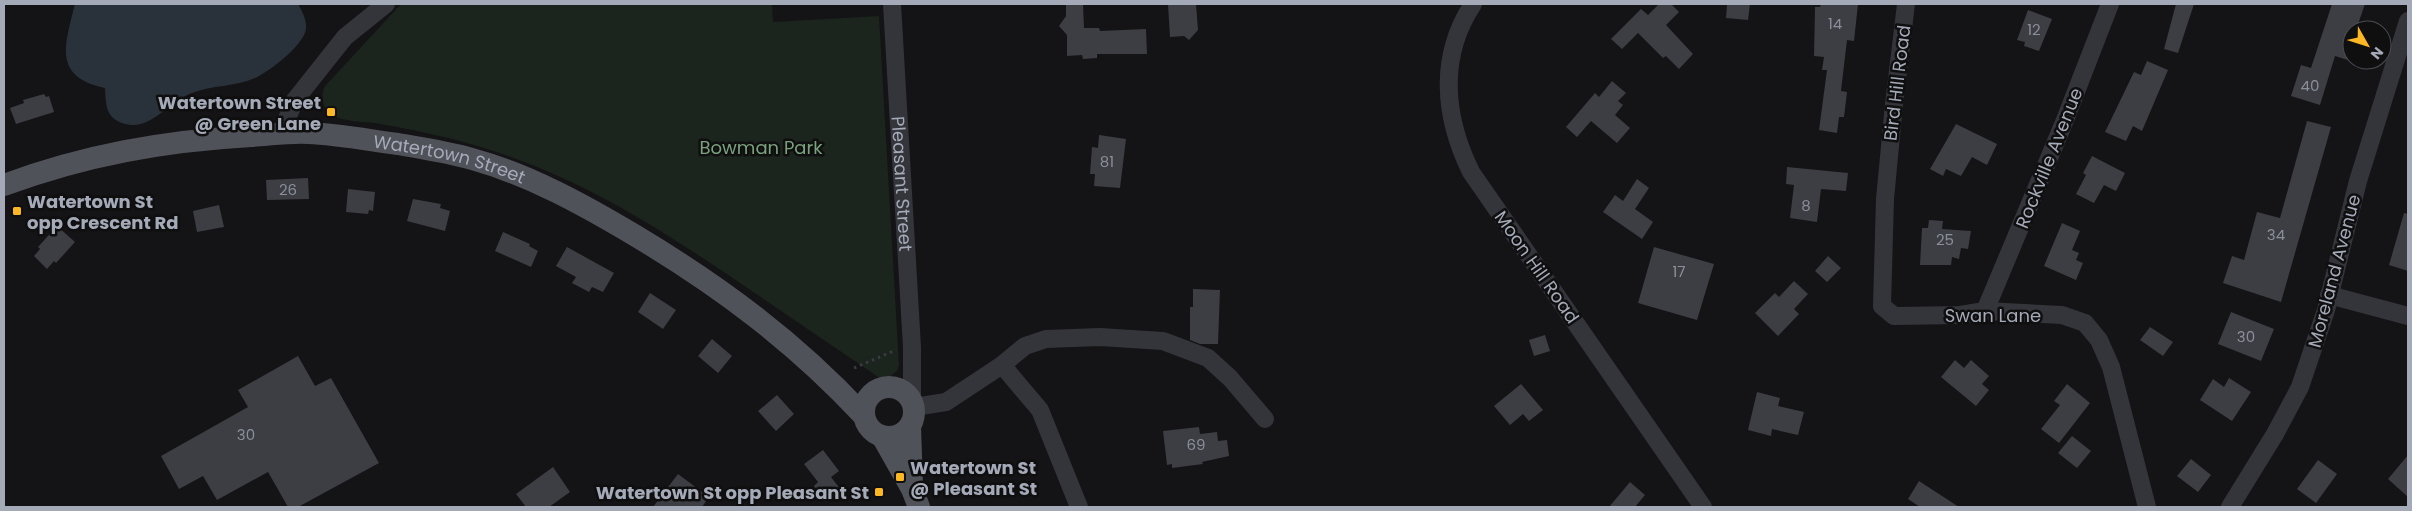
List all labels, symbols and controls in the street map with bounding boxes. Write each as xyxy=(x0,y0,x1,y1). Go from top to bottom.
house number: 14 xyxy=(1828,13,1842,34)
house number: 12 xyxy=(2027,19,2041,40)
north arrow xyxy=(2342,20,2392,70)
street label: Bird Hill Road xyxy=(1877,24,1917,142)
text: N xyxy=(2366,43,2388,64)
house number: 40 xyxy=(2301,75,2319,96)
street label: Rockville Avenue xyxy=(2009,84,2089,232)
place label: Watertown Street @ Green Lane xyxy=(158,90,321,136)
marker: Watertown Street @ Green Lane xyxy=(325,106,337,118)
street label: Pleasant Street xyxy=(886,115,919,252)
street label: Watertown Street xyxy=(372,128,530,189)
park label: Bowman Park xyxy=(700,135,823,160)
house number: 81 xyxy=(1100,151,1114,172)
house number: 26 xyxy=(279,179,297,200)
place label: Watertown St opp Crescent Rd xyxy=(27,189,178,235)
street label: Moreland Avenue xyxy=(2302,192,2366,350)
house number: 8 xyxy=(1801,195,1811,216)
marker: Watertown St opp Crescent Rd xyxy=(11,205,23,217)
street label: Moon Hill Road xyxy=(1489,206,1585,328)
house number: 34 xyxy=(2267,224,2285,245)
house number: 25 xyxy=(1936,229,1954,250)
house number: 17 xyxy=(1673,261,1686,282)
street label: Swan Lane xyxy=(1945,303,2041,328)
house number: 30 xyxy=(2237,326,2255,347)
house number: 30 xyxy=(237,424,255,445)
house number: 69 xyxy=(1187,434,1205,455)
place label: Watertown St @ Pleasant St xyxy=(910,455,1037,501)
marker: Watertown St @ Pleasant St xyxy=(894,471,906,483)
place label: Watertown St opp Pleasant St xyxy=(596,480,869,505)
marker: Watertown St opp Pleasant St xyxy=(873,486,885,498)

